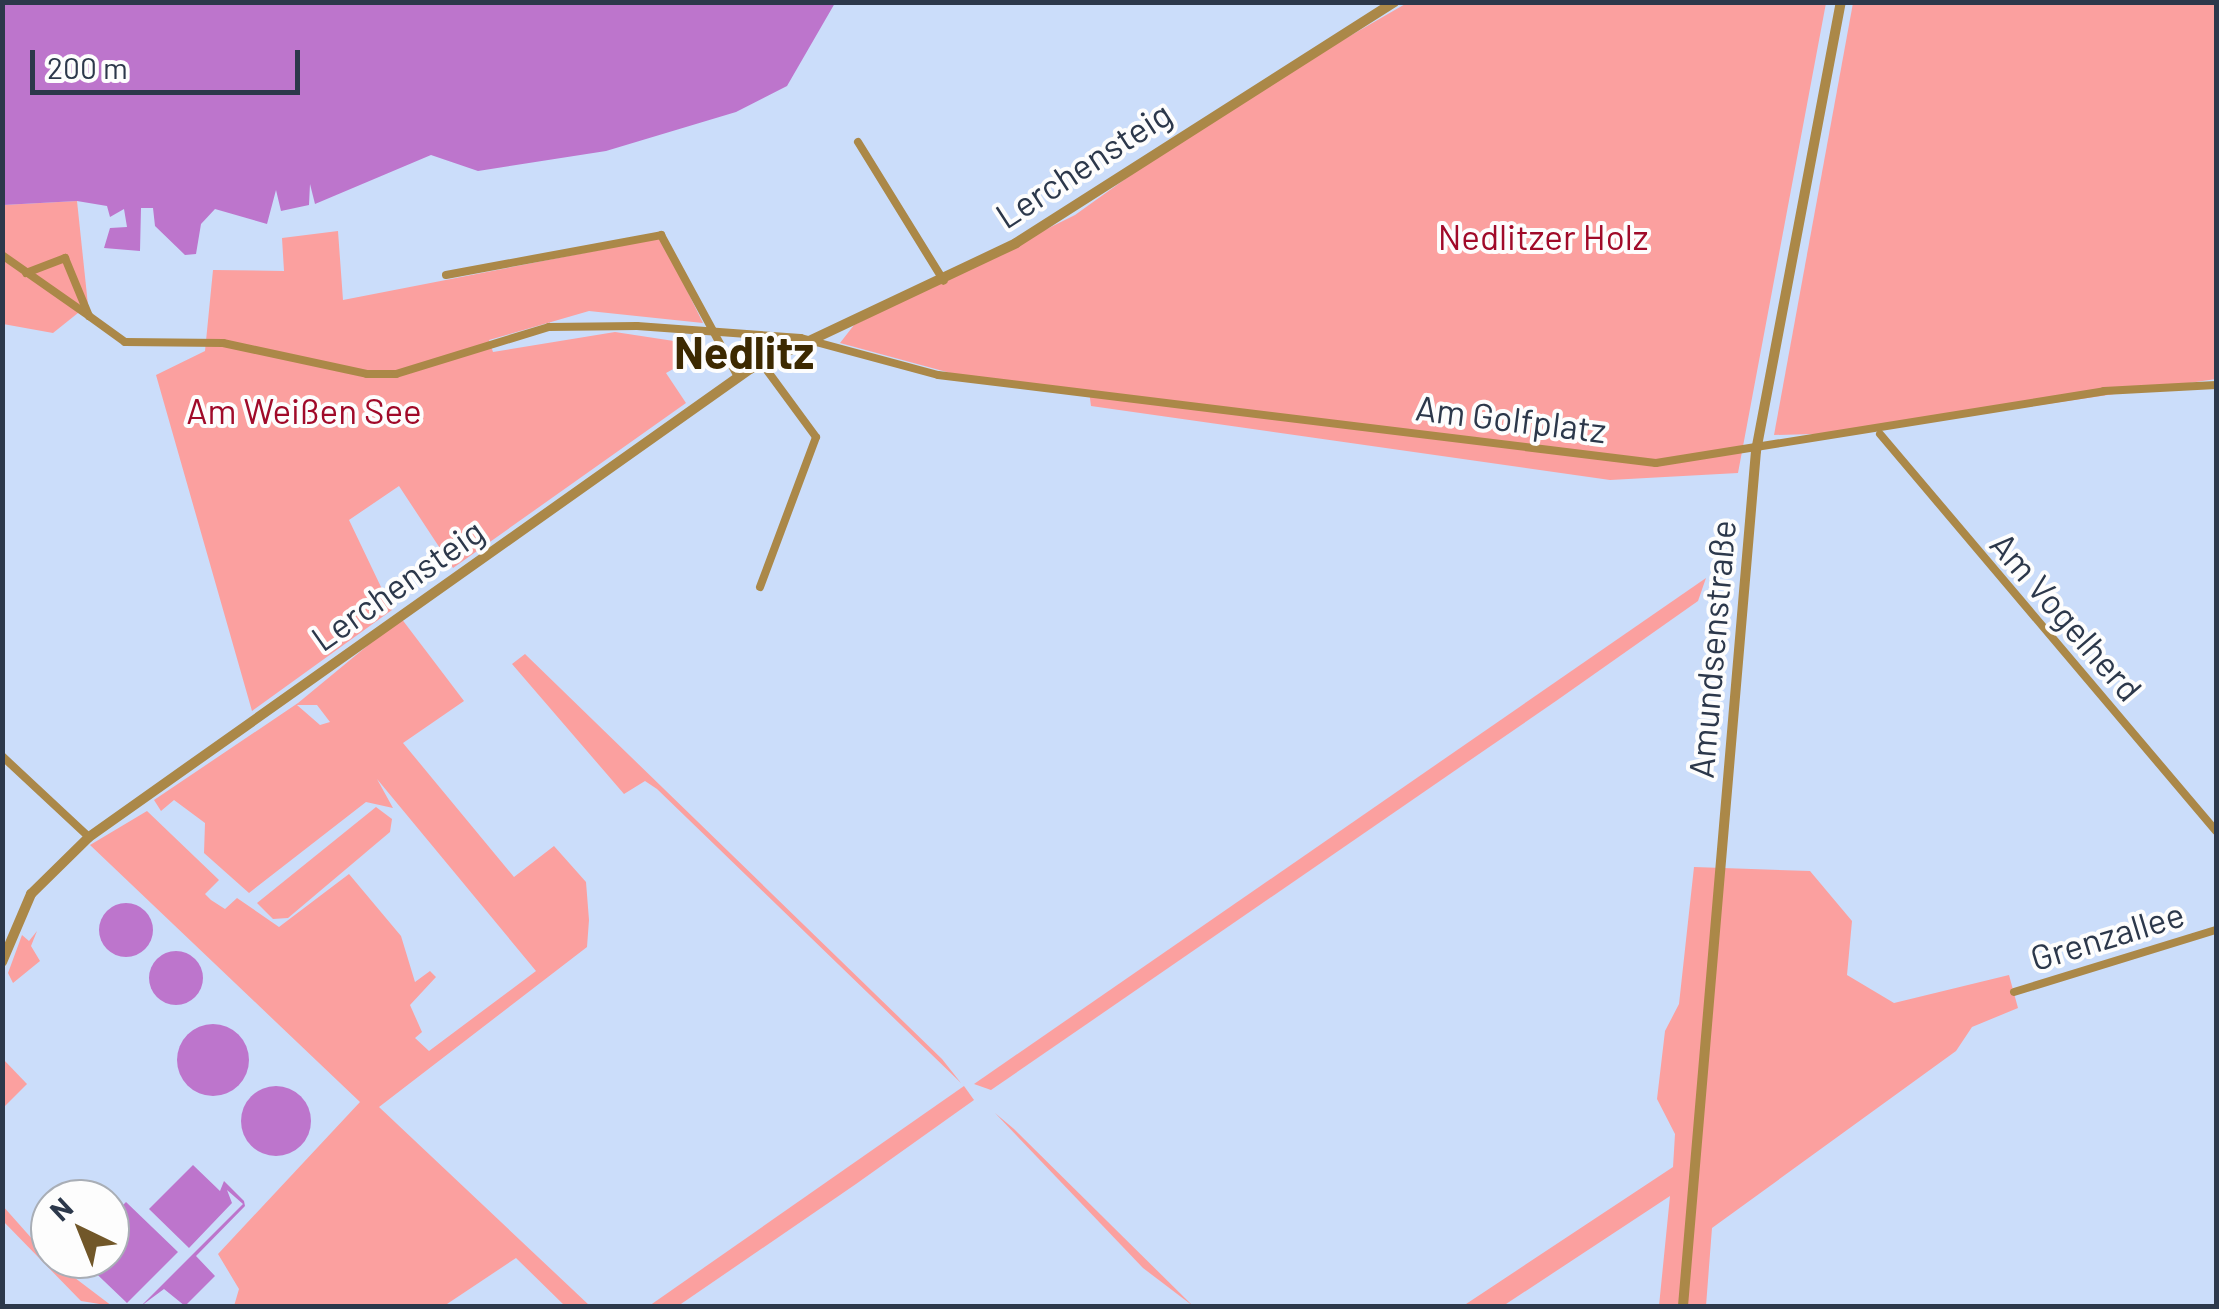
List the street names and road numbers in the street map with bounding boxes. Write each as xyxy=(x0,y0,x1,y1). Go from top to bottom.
street label: Lerchensteig xyxy=(987,92,1179,236)
street label: Am Golfplatz xyxy=(1413,385,1609,451)
street label: Lerchensteig xyxy=(303,509,491,659)
street label: Amundsenstraße xyxy=(1679,518,1743,780)
street label: Am Vogelherd xyxy=(1982,523,2152,709)
street label: Grenzallee xyxy=(2025,892,2189,978)

